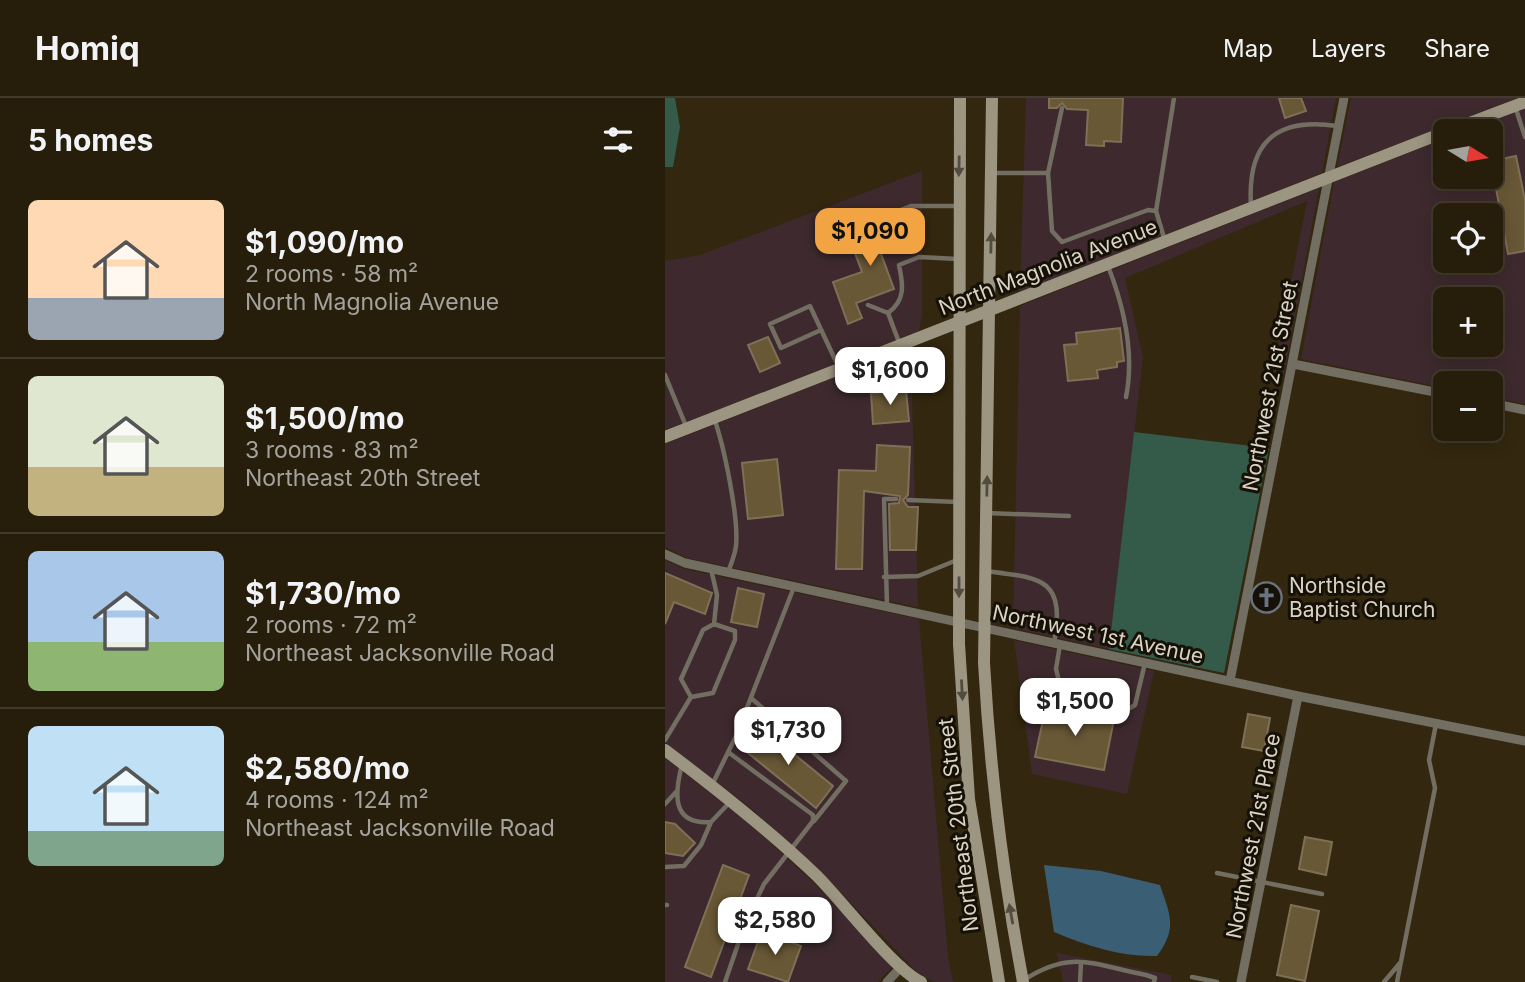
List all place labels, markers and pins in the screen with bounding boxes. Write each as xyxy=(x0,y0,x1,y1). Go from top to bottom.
pin: $1,090 xyxy=(813,208,927,268)
pin: $1,600 xyxy=(833,348,947,407)
place label: Northside Baptist Church xyxy=(1289,573,1435,622)
church icon: Northside Baptist Church xyxy=(1249,580,1283,614)
pin: $1,500 xyxy=(1018,678,1132,738)
pin: $1,730 xyxy=(731,708,845,767)
pin: $2,580 xyxy=(718,898,832,957)

